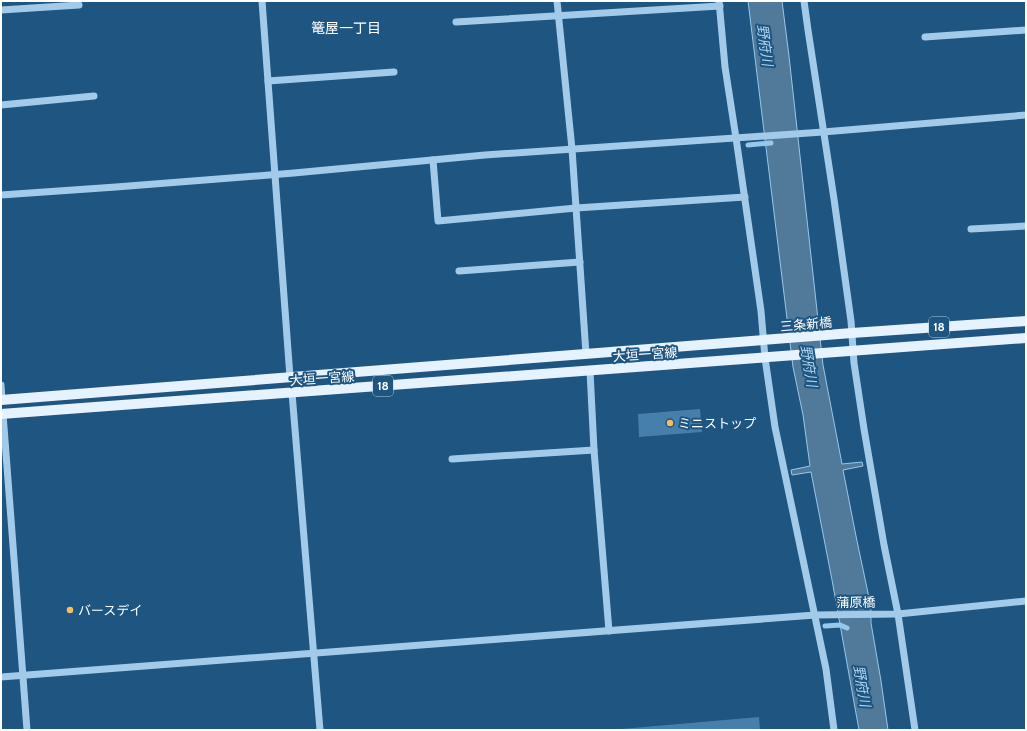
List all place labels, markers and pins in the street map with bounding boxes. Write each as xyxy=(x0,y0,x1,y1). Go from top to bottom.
place label: ミニストップ xyxy=(678,415,756,431)
marker: ミニストップ xyxy=(665,418,675,428)
place label: バースデイ xyxy=(78,602,142,618)
marker: バースデイ xyxy=(65,605,75,615)

